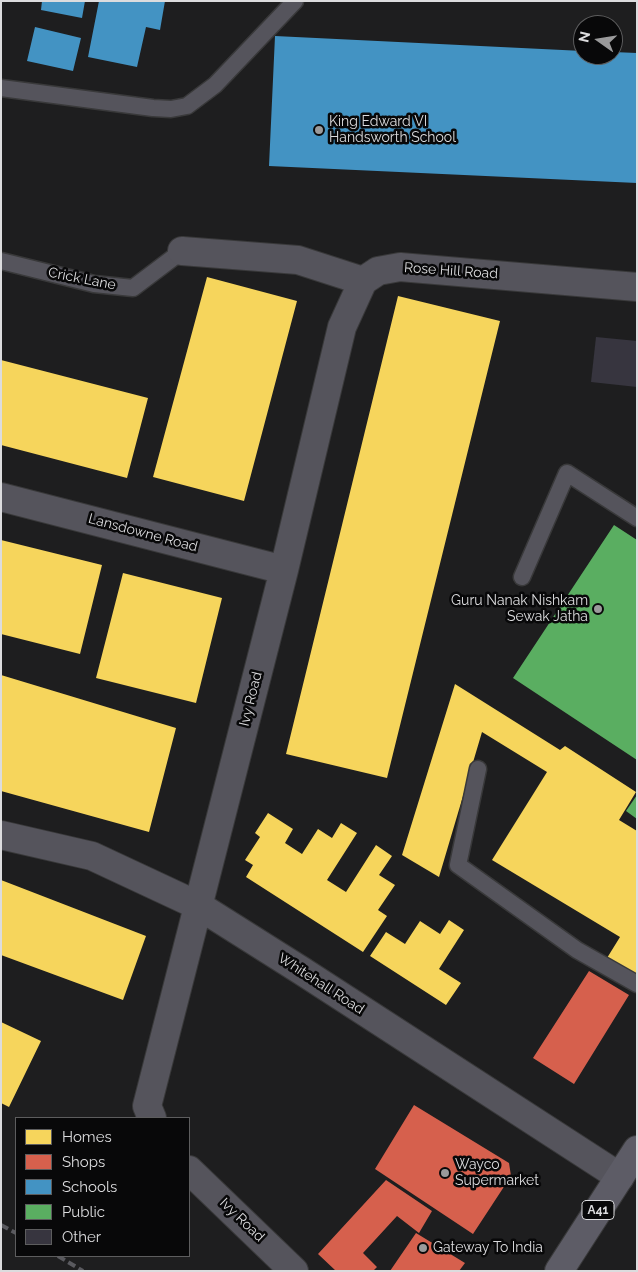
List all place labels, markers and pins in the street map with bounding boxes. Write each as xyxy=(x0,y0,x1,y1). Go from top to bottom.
place label: King Edward VI Handsworth School xyxy=(329,114,456,146)
marker: King Edward VI Handsworth School xyxy=(313,124,325,136)
place label: Guru Nanak Nishkam Sewak Jatha xyxy=(451,593,588,626)
marker: Guru Nanak Nishkam Sewak Jatha xyxy=(592,603,604,615)
place label: Wayco Supermarket xyxy=(455,1157,539,1190)
marker: Wayco Supermarket xyxy=(439,1167,451,1179)
place label: Gateway To India xyxy=(433,1240,543,1256)
marker: Gateway To India xyxy=(417,1242,429,1254)

